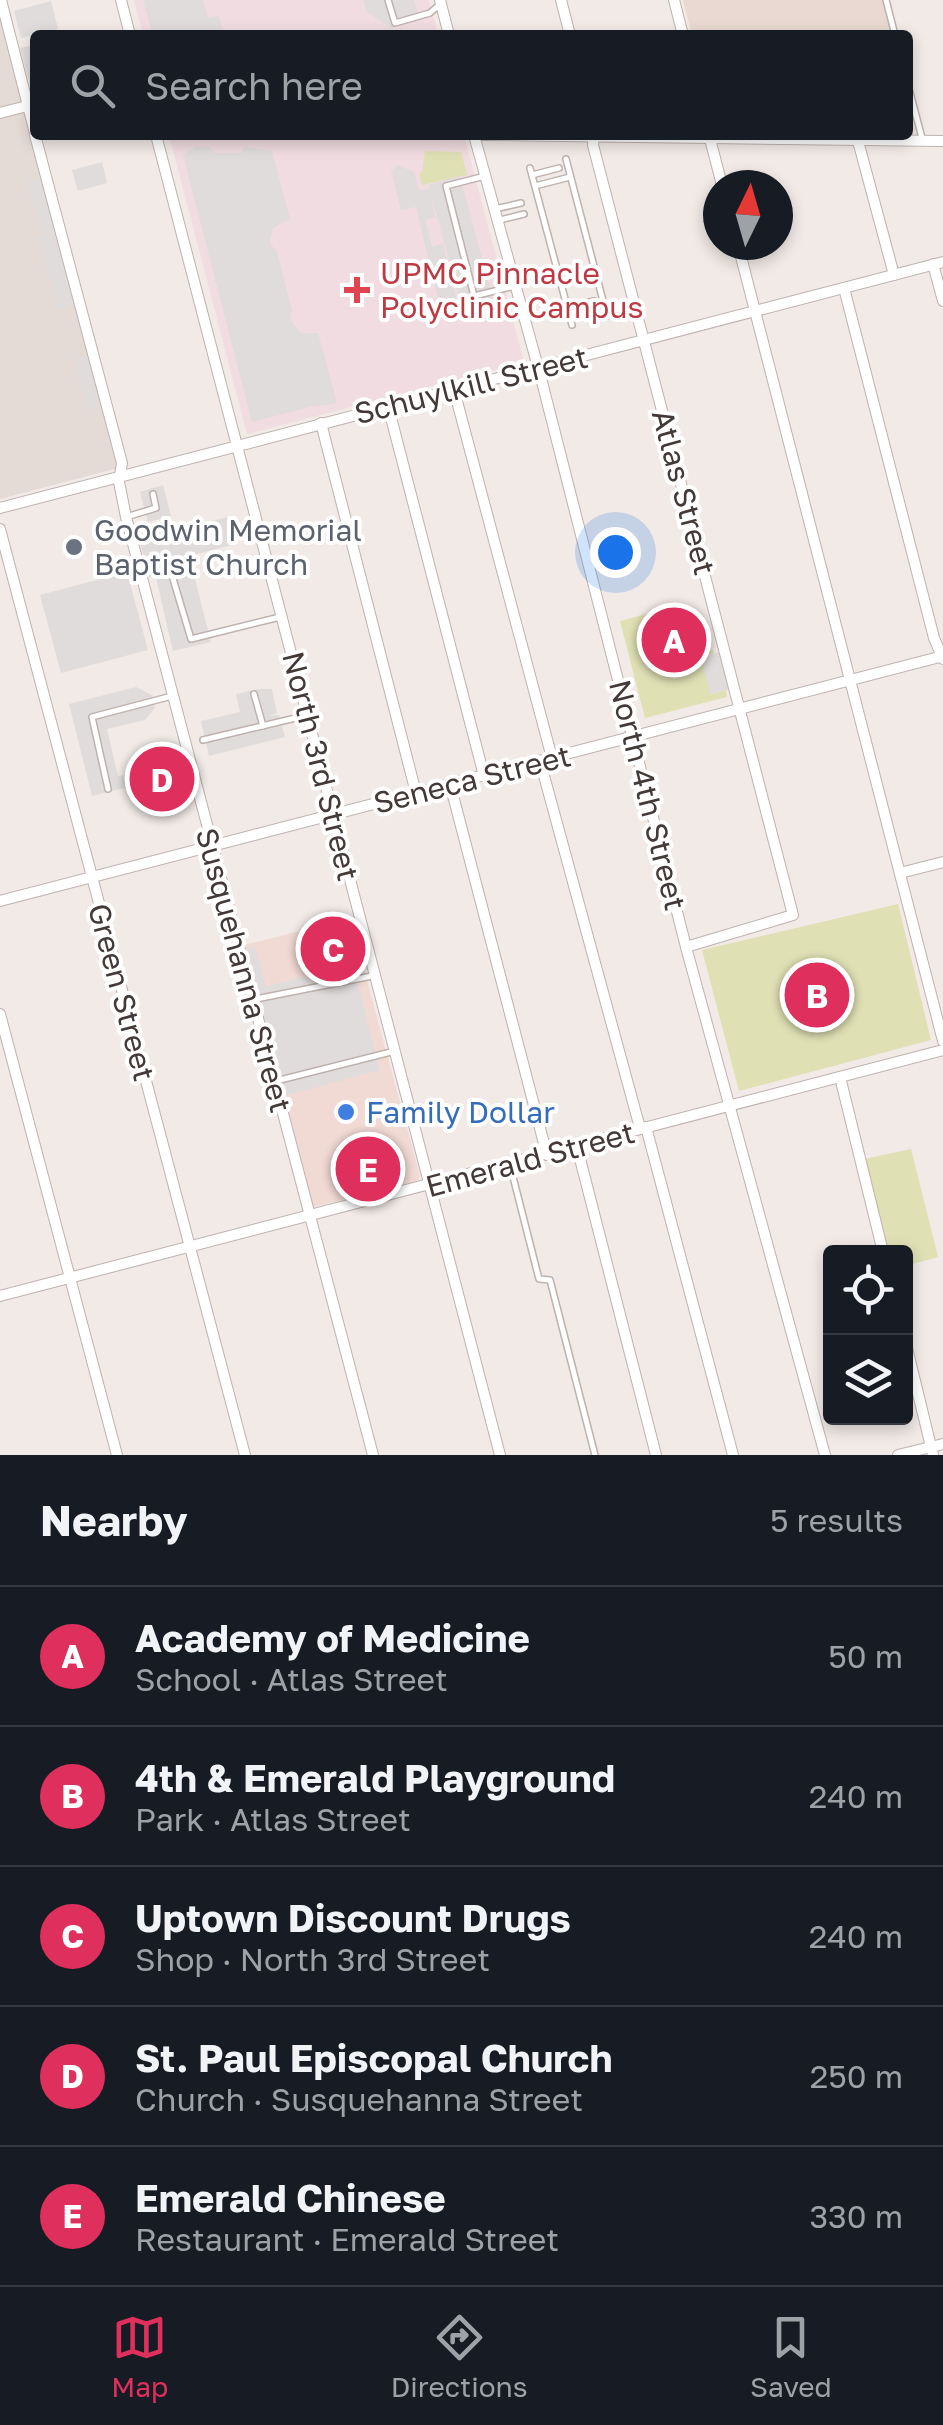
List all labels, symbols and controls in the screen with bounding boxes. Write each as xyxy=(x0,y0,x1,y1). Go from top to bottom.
search box xyxy=(30,30,913,140)
icon: search xyxy=(65,58,120,113)
text: Search here xyxy=(145,63,363,108)
north arrow xyxy=(703,170,793,260)
place label: UPMC Pinnacle Polyclinic Campus xyxy=(380,255,643,325)
marker: UPMC Pinnacle Polyclinic Campus xyxy=(344,277,370,303)
street label: Schuylkill Street xyxy=(351,339,591,431)
street label: Atlas Street xyxy=(645,405,723,579)
place label: Goodwin Memorial Baptist Church xyxy=(94,512,362,582)
your location xyxy=(590,527,641,578)
marker: Goodwin Memorial Baptist Church xyxy=(63,536,85,558)
pin: A xyxy=(642,602,706,678)
street label: North 3rd Street xyxy=(275,648,367,884)
street label: North 4th Street xyxy=(602,676,694,914)
street label: Seneca Street xyxy=(370,737,574,821)
pin: D xyxy=(130,742,194,816)
street label: Susquehanna Street xyxy=(189,824,299,1116)
street label: Green Street xyxy=(81,899,163,1085)
pin: C xyxy=(300,912,366,986)
pin: B xyxy=(784,958,850,1032)
place label: Family Dollar xyxy=(366,1094,555,1130)
marker: Family Dollar xyxy=(335,1101,357,1123)
street label: Emerald Street xyxy=(422,1114,638,1204)
pin: E xyxy=(336,1132,400,1206)
map controls xyxy=(823,1245,913,1425)
button: locate xyxy=(823,1245,913,1335)
button: layers xyxy=(823,1335,913,1425)
text: Nearby xyxy=(40,1495,188,1545)
text: 5 results xyxy=(770,1501,903,1539)
text: Academy of Medicine xyxy=(135,1615,530,1660)
text: A xyxy=(61,1637,84,1675)
text: 50 m xyxy=(828,1637,903,1675)
text: School · Atlas Street xyxy=(135,1660,448,1698)
text: 4th & Emerald Playground xyxy=(135,1755,615,1800)
text: B xyxy=(61,1777,84,1815)
text: 240 m xyxy=(809,1777,903,1815)
text: Park · Atlas Street xyxy=(135,1800,411,1838)
text: Uptown Discount Drugs xyxy=(135,1895,571,1940)
text: C xyxy=(61,1917,84,1955)
text: 240 m xyxy=(809,1917,903,1955)
text: Shop · North 3rd Street xyxy=(135,1940,490,1978)
text: St. Paul Episcopal Church xyxy=(135,2035,612,2080)
text: D xyxy=(61,2057,84,2095)
text: 250 m xyxy=(810,2057,903,2095)
text: Church · Susquehanna Street xyxy=(135,2080,583,2118)
text: Emerald Chinese xyxy=(135,2175,446,2220)
text: E xyxy=(63,2197,82,2235)
text: 330 m xyxy=(809,2197,903,2235)
text: Restaurant · Emerald Street xyxy=(135,2220,559,2258)
tab: Map xyxy=(111,2310,168,2403)
tab: Directions xyxy=(391,2310,528,2403)
tab: Saved xyxy=(750,2310,832,2403)

